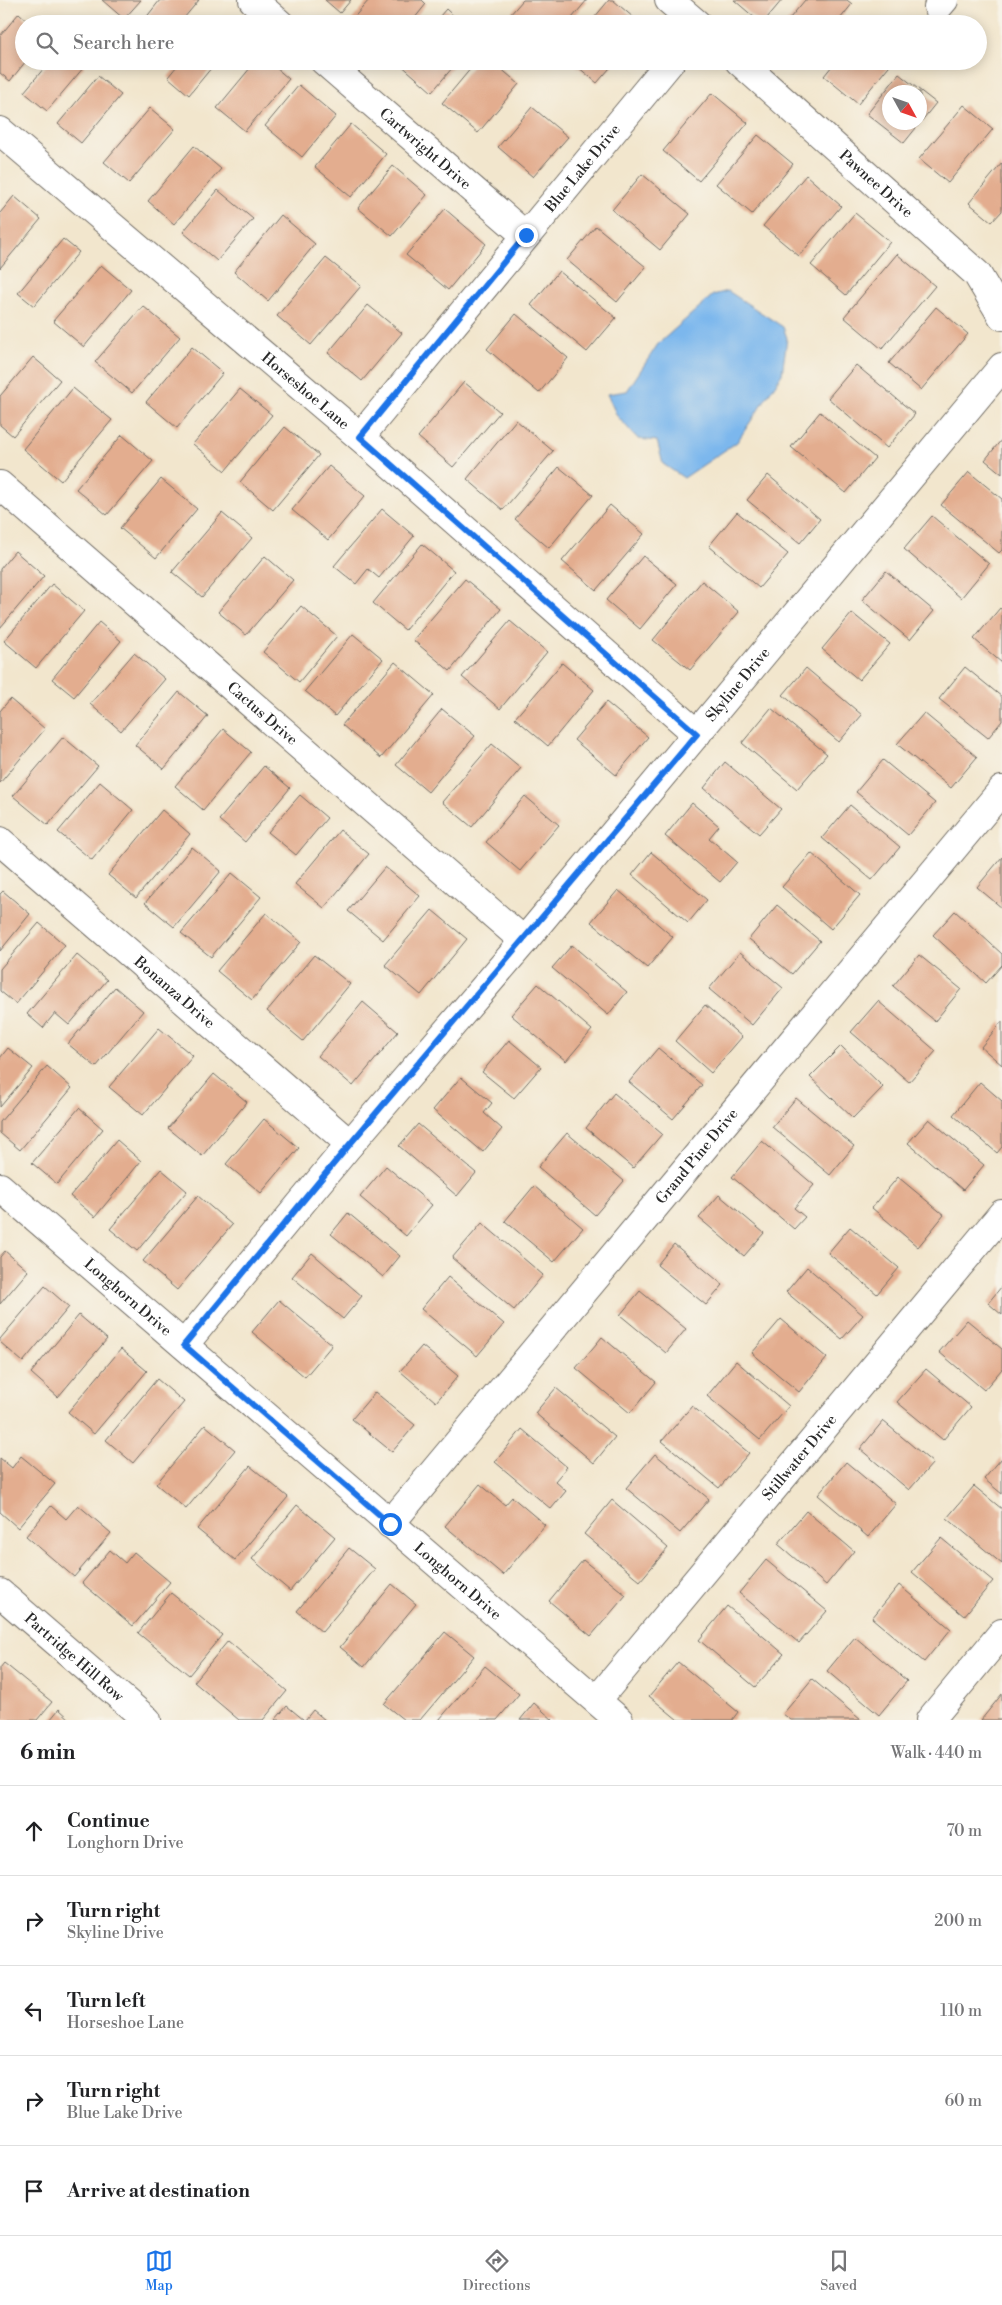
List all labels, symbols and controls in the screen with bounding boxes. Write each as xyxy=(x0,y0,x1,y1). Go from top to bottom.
search box xyxy=(15,15,987,70)
icon: search xyxy=(33,29,61,57)
text: Search here xyxy=(73,31,174,55)
north arrow xyxy=(882,85,927,130)
street label: Cartwright Drive xyxy=(375,104,475,194)
street label: Blue Lake Drive xyxy=(540,121,625,217)
street label: Pawnee Drive xyxy=(835,146,917,222)
route end xyxy=(515,224,538,247)
street label: Horseshoe Lane xyxy=(257,348,353,434)
street label: Skyline Drive xyxy=(702,644,774,726)
street label: Cactus Drive xyxy=(223,678,301,750)
street label: Bonanza Drive xyxy=(129,952,219,1033)
street label: Grand Pine Drive xyxy=(652,1105,742,1208)
street label: Longhorn Drive xyxy=(80,1255,175,1341)
street label: Stillwater Drive xyxy=(758,1411,841,1505)
route start xyxy=(379,1513,402,1536)
street label: Longhorn Drive xyxy=(410,1539,505,1624)
street label: Partridge Hill Row xyxy=(20,1609,128,1706)
text: 6 min xyxy=(20,1740,75,1766)
text: Walk · 440 m xyxy=(891,1743,982,1763)
text: Continue xyxy=(67,1809,150,1833)
icon: ahead xyxy=(20,1817,48,1845)
text: 70 m xyxy=(946,1821,982,1841)
text: Longhorn Drive xyxy=(67,1833,184,1853)
text: Turn right xyxy=(67,1899,160,1923)
icon: right xyxy=(20,1907,48,1935)
text: 200 m xyxy=(934,1911,982,1931)
text: Skyline Drive xyxy=(67,1923,164,1943)
text: Turn left xyxy=(67,1989,146,2013)
icon: left xyxy=(20,1997,48,2025)
text: 110 m xyxy=(940,2001,982,2021)
text: Horseshoe Lane xyxy=(67,2013,184,2033)
text: Turn right xyxy=(67,2079,160,2103)
icon: right xyxy=(20,2087,48,2115)
text: 60 m xyxy=(944,2091,982,2111)
text: Blue Lake Drive xyxy=(67,2103,183,2123)
icon: arrive xyxy=(20,2177,48,2205)
text: Arrive at destination xyxy=(67,2179,250,2203)
tab: Map xyxy=(145,2247,173,2295)
tab: Directions xyxy=(463,2247,530,2295)
tab: Saved xyxy=(820,2247,857,2295)

